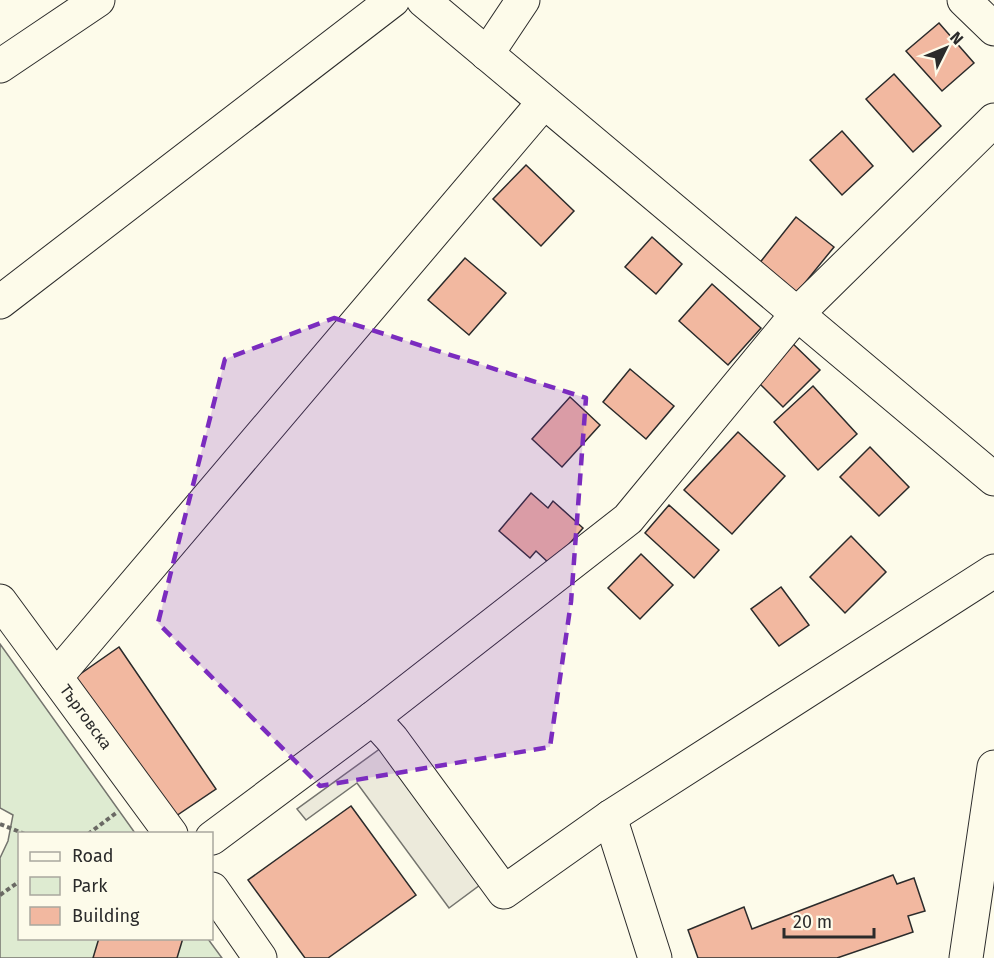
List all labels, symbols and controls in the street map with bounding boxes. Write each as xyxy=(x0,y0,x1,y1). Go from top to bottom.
north arrow xyxy=(916,18,976,78)
text: N xyxy=(946,28,967,48)
street label: Търговска xyxy=(56,681,116,753)
legend xyxy=(18,832,213,940)
text: Road xyxy=(72,845,114,867)
text: Park xyxy=(72,875,108,897)
scale bar xyxy=(784,901,874,939)
text: Building xyxy=(72,905,140,927)
text: 20 m xyxy=(793,911,832,933)

